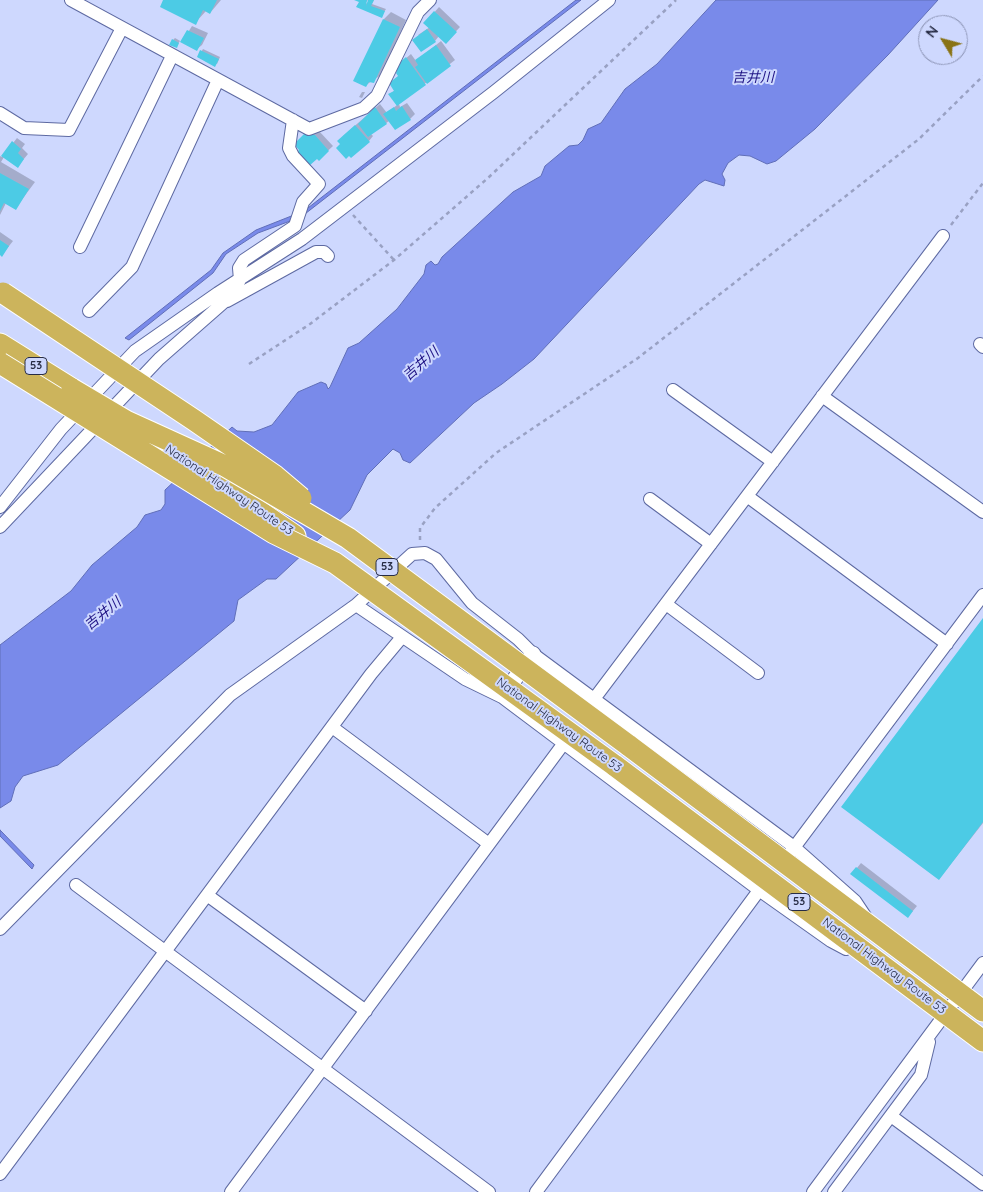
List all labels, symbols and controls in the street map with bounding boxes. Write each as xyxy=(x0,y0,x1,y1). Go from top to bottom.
north arrow xyxy=(918,15,968,65)
text: N xyxy=(922,22,942,41)
water label: 吉井川 xyxy=(732,70,774,86)
water label: 吉井川 xyxy=(400,344,442,384)
road number: 53 xyxy=(25,358,47,374)
street label: National Highway Route 53 xyxy=(162,442,296,538)
road number: 53 xyxy=(376,558,398,576)
water label: 吉井川 xyxy=(81,594,125,634)
street label: National Highway Route 53 xyxy=(494,675,624,775)
road number: 53 xyxy=(788,894,810,910)
street label: National Highway Route 53 xyxy=(819,915,949,1017)

